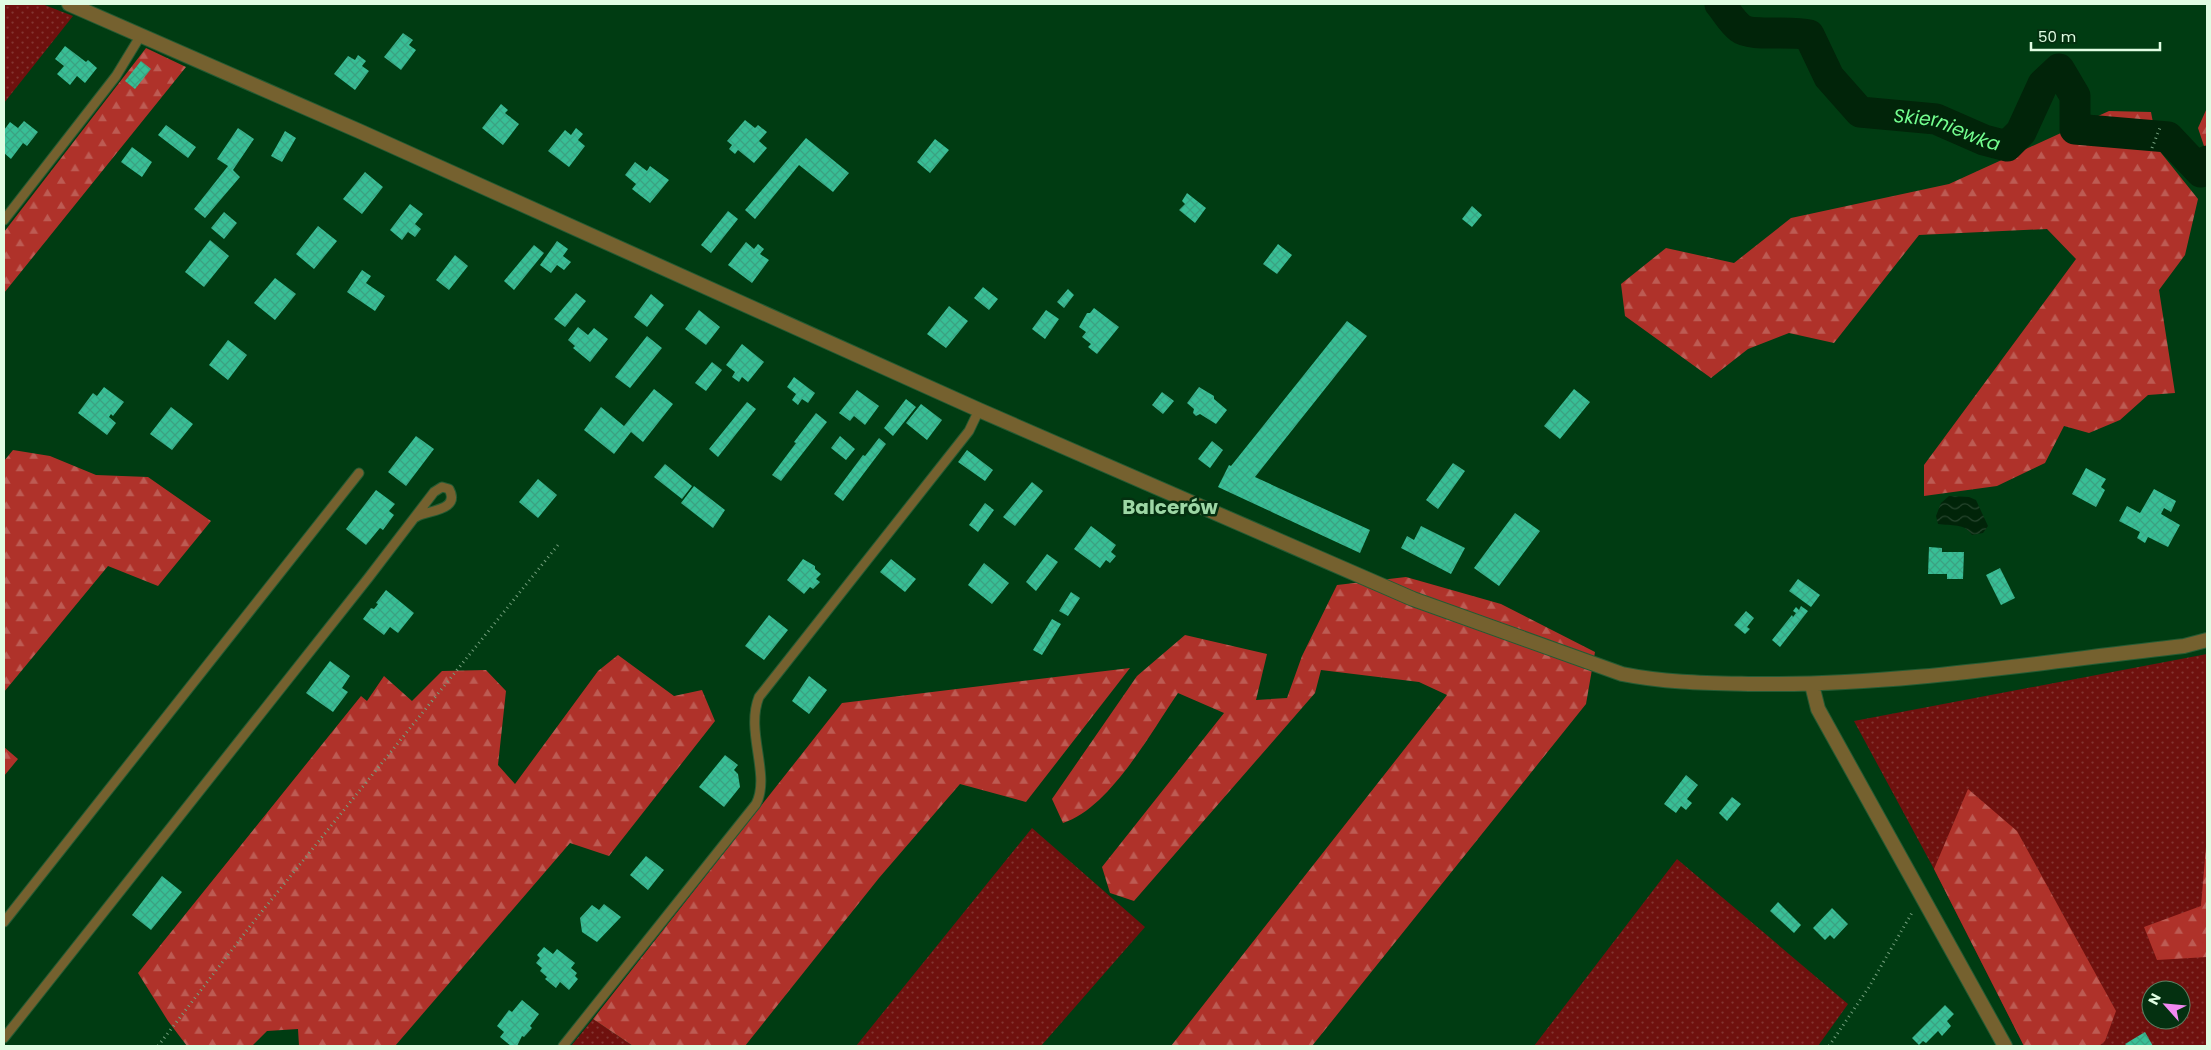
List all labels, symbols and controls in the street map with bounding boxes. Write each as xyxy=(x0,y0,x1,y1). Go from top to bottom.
scale bar xyxy=(2031,20,2160,52)
text: 50 m xyxy=(2038,26,2076,47)
water label: Skierniewka xyxy=(1892,102,2003,157)
district label: Balcerów xyxy=(1122,493,1219,521)
north arrow xyxy=(2141,980,2191,1030)
text: N xyxy=(2143,990,2166,1008)

